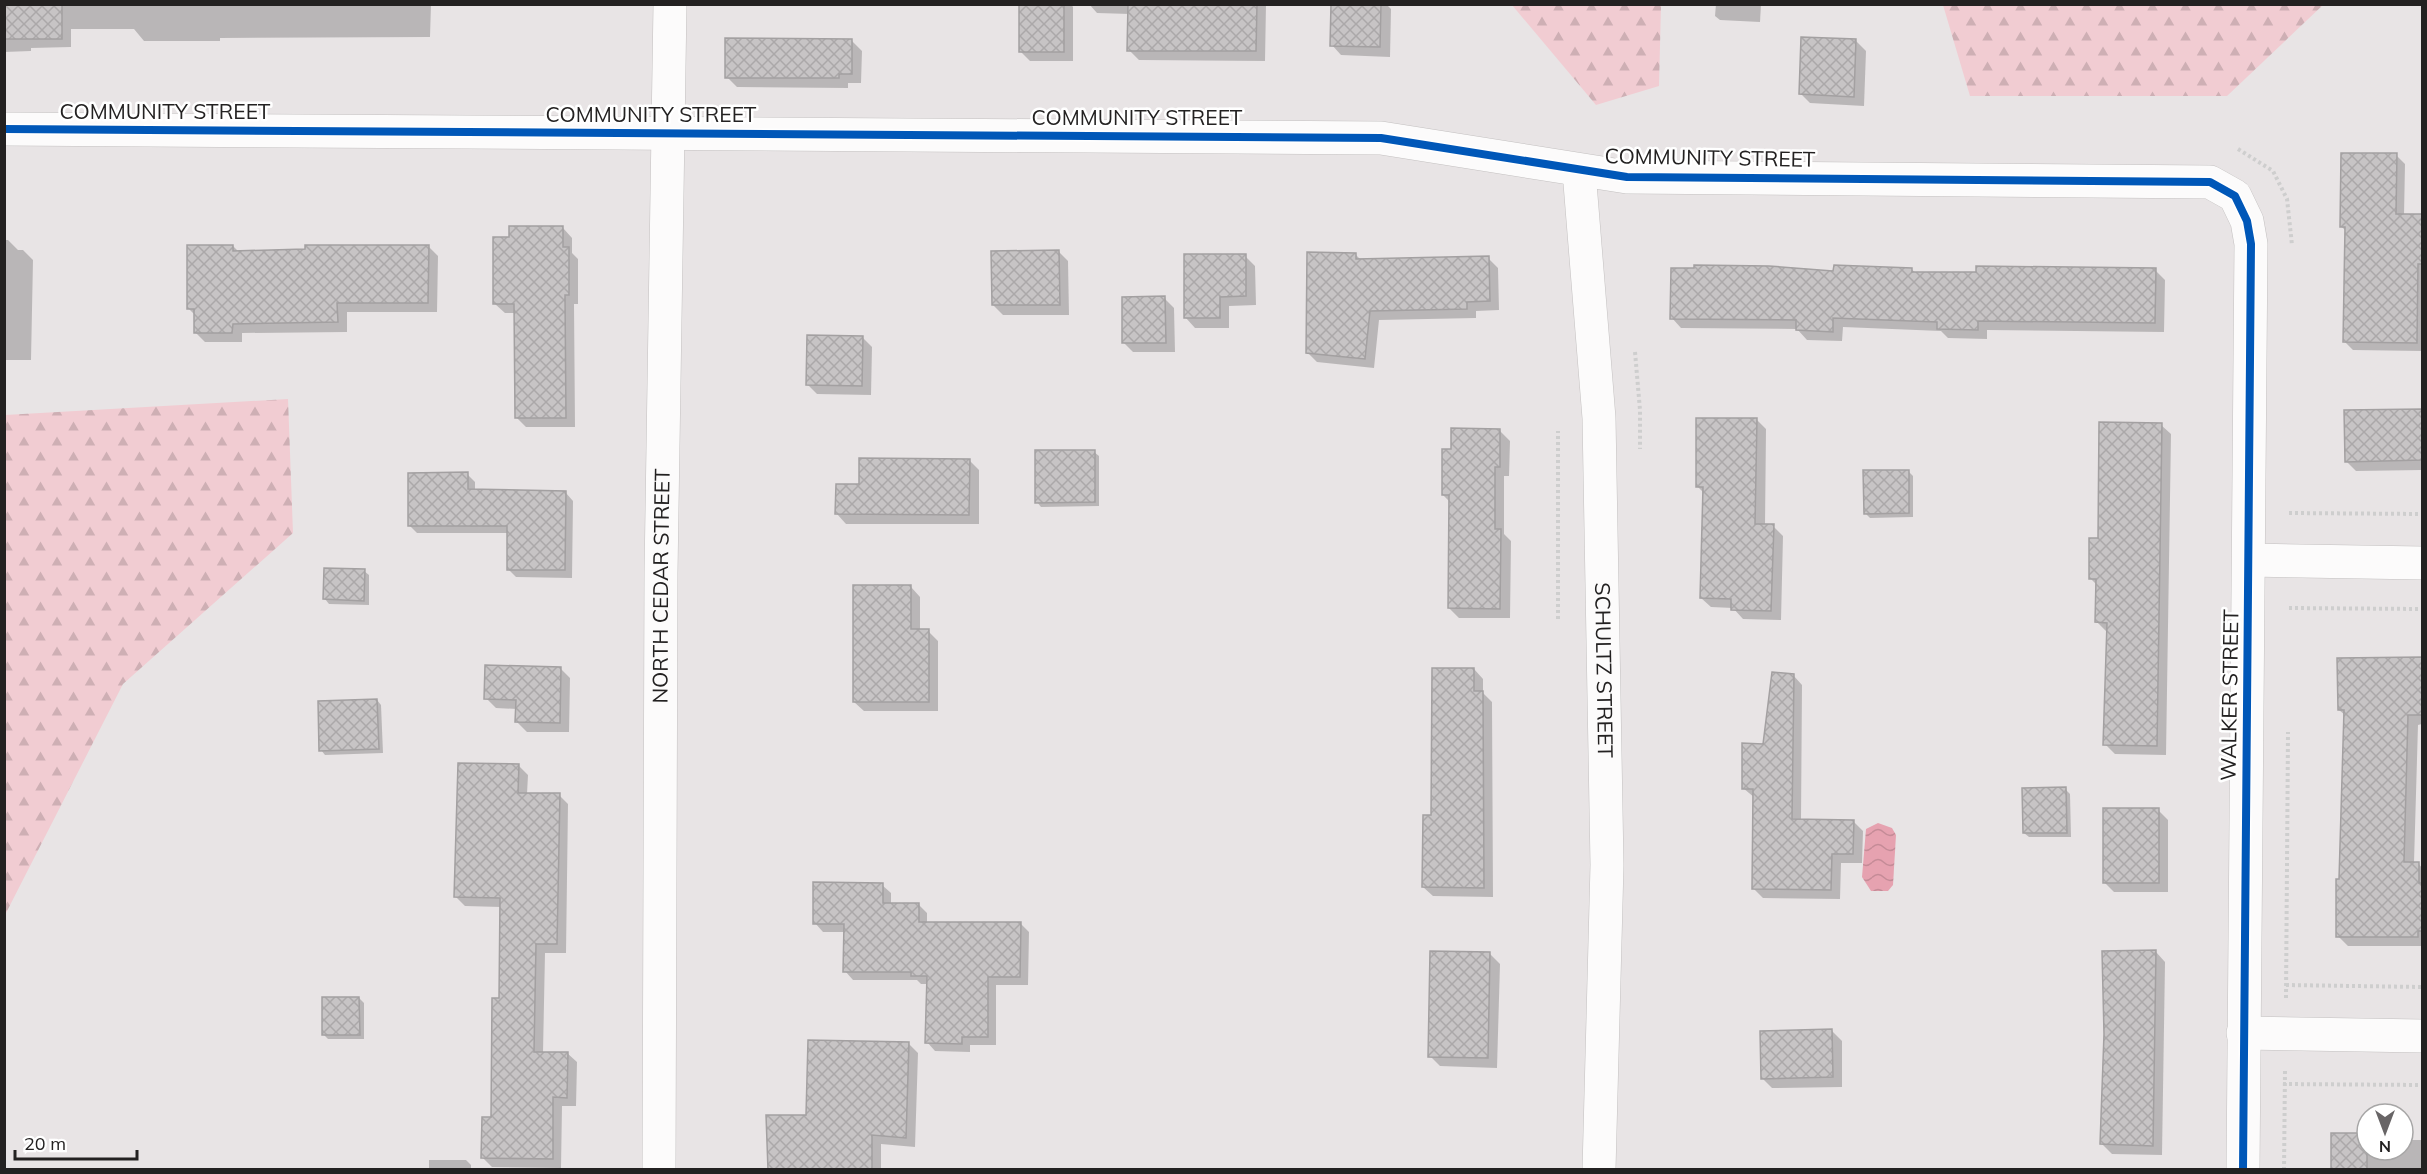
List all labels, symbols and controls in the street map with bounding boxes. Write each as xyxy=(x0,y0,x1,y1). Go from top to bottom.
street label: COMMUNITY STREET xyxy=(60,98,271,124)
street label: COMMUNITY STREET xyxy=(546,101,757,127)
street label: COMMUNITY STREET xyxy=(1032,104,1243,130)
street label: COMMUNITY STREET xyxy=(1604,142,1816,172)
street label: NORTH CEDAR STREET xyxy=(647,468,675,704)
street label: SCHULTZ STREET xyxy=(1590,582,1619,758)
street label: WALKER STREET xyxy=(2215,609,2244,781)
north arrow xyxy=(2355,1102,2415,1162)
scale bar xyxy=(15,1123,136,1161)
text: 20 m xyxy=(24,1132,66,1155)
text: N xyxy=(2379,1137,2391,1157)

